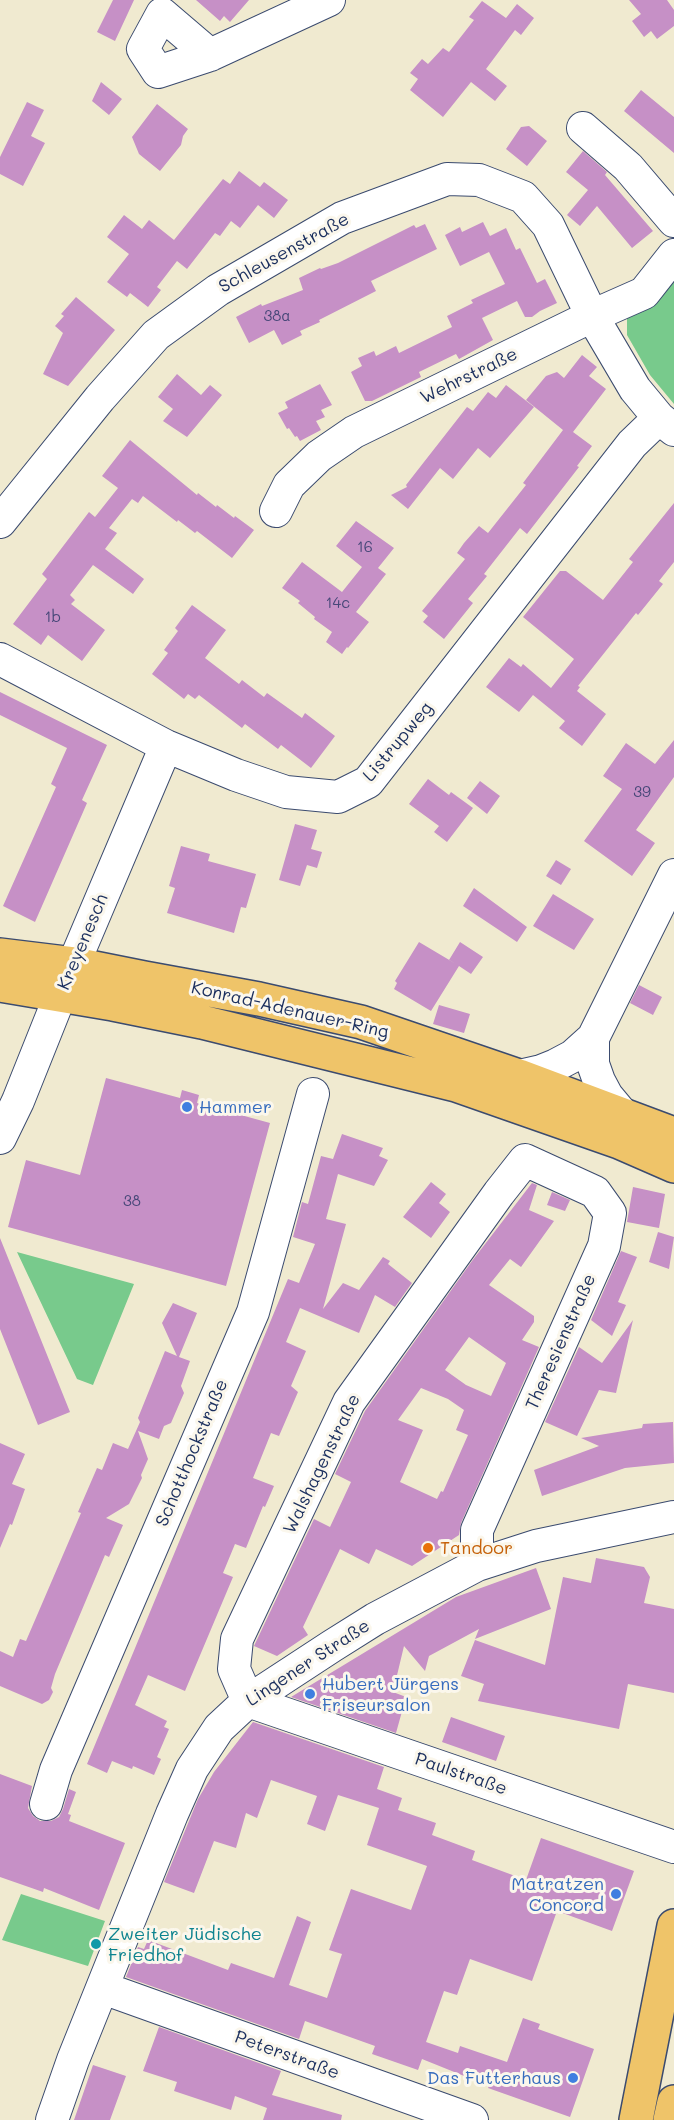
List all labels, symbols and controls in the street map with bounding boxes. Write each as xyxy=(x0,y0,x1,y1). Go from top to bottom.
street label: Schleusenstraße xyxy=(215,208,353,298)
house number: 38a xyxy=(263,307,291,325)
street label: Wehrstraße xyxy=(417,343,521,409)
house number: 16 xyxy=(357,538,373,556)
house number: 14c xyxy=(326,594,350,612)
house number: 1b xyxy=(45,608,61,626)
street label: Listrupweg xyxy=(358,698,438,786)
house number: 39 xyxy=(633,783,651,801)
street label: Kreyenesch xyxy=(53,891,113,993)
street label: Konrad-Adenauer-Ring xyxy=(189,977,391,1043)
place label: Hammer xyxy=(199,1096,272,1118)
marker: Hammer xyxy=(180,1100,194,1114)
house number: 38 xyxy=(123,1192,141,1210)
street label: Theresienstraße xyxy=(521,1271,601,1413)
street label: Schotthockstraße xyxy=(151,1376,233,1530)
street label: Walshagenstraße xyxy=(279,1391,365,1537)
place label: Tandoor xyxy=(440,1537,513,1559)
marker: Tandoor xyxy=(421,1541,435,1555)
street label: Lingener Straße xyxy=(242,1615,374,1711)
place label: Hubert Jürgens Friseursalon xyxy=(322,1673,459,1716)
marker: Hubert Jürgens Friseursalon xyxy=(303,1687,317,1701)
street label: Paulstraße xyxy=(412,1748,510,1800)
place label: Matratzen Concord xyxy=(511,1873,604,1916)
marker: Matratzen Concord xyxy=(609,1887,623,1901)
place label: Zweiter Jüdische Friedhof xyxy=(108,1923,262,1966)
marker: Zweiter Jüdische Friedhof xyxy=(89,1937,103,1951)
street label: Peterstraße xyxy=(232,2026,342,2084)
place label: Das Futterhaus xyxy=(427,2067,561,2089)
marker: Das Futterhaus xyxy=(566,2071,580,2085)

